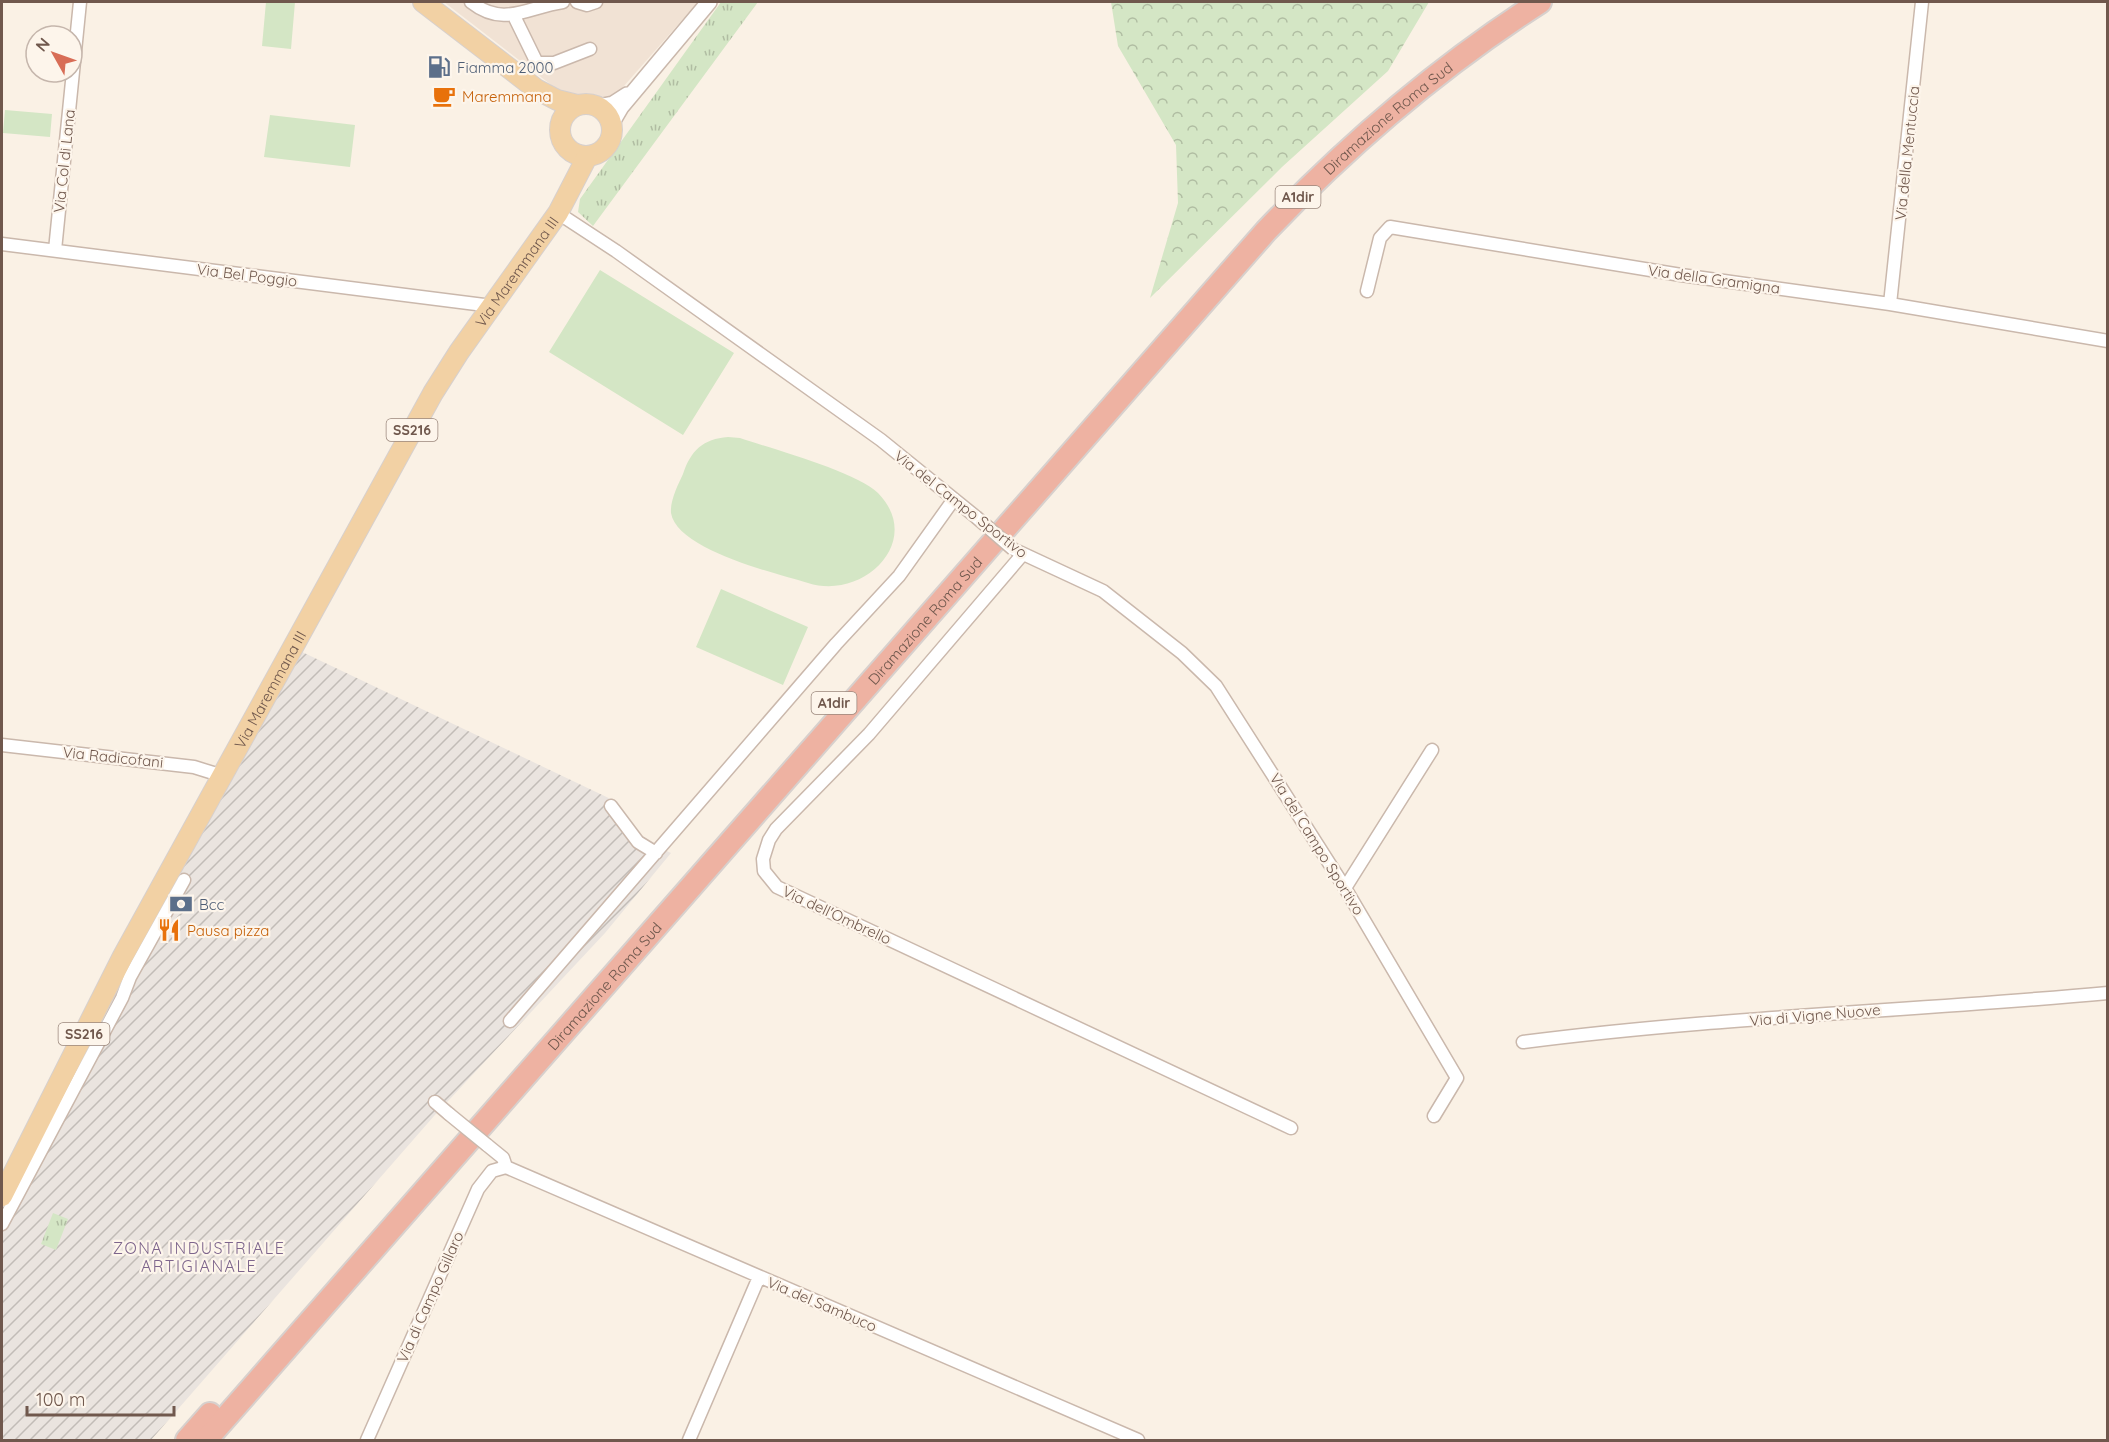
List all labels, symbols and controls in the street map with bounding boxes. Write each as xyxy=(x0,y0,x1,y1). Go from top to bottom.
north arrow xyxy=(24,24,84,84)
text: N xyxy=(31,33,54,55)
fuel station icon: Fiamma 2000 xyxy=(426,54,452,80)
street label: Diramazione Roma Sud xyxy=(1319,57,1456,179)
place label: Fiamma 2000 xyxy=(457,58,553,77)
cafe icon: Maremmana xyxy=(431,83,457,109)
street label: Via della Mentuccia xyxy=(1890,85,1924,221)
place label: Maremmana xyxy=(462,87,552,106)
street label: Via Col di Lana xyxy=(49,108,79,214)
road number: A1dir xyxy=(1276,186,1320,208)
street label: Via Maremmana III xyxy=(471,212,562,330)
street label: Via Bel Poggio xyxy=(196,259,298,291)
street label: Via della Gramigna xyxy=(1647,260,1781,298)
road number: SS216 xyxy=(386,419,438,441)
street label: Via del Campo Sportivo xyxy=(891,446,1031,562)
street label: Diramazione Roma Sud xyxy=(863,552,986,688)
street label: Via Maremmana III xyxy=(230,627,310,752)
road number: A1dir xyxy=(812,692,856,714)
street label: Via Radicofani xyxy=(62,742,164,772)
street label: Via del Campo Sportivo xyxy=(1266,769,1368,919)
street label: Via dell'Ombrello xyxy=(780,882,894,948)
bank icon: Bcc xyxy=(168,891,194,917)
place label: Bcc xyxy=(199,895,225,914)
restaurant icon: Pausa pizza xyxy=(156,917,182,943)
street label: Diramazione Roma Sud xyxy=(543,918,665,1054)
place label: Pausa pizza xyxy=(187,921,269,940)
street label: Via di Vigne Nuove xyxy=(1749,1000,1881,1030)
road number: SS216 xyxy=(58,1023,110,1045)
street label: Via di Campo Gillaro xyxy=(393,1228,467,1366)
district label: ZONA INDUSTRIALE ARTIGIANALE xyxy=(113,1238,285,1276)
street label: Via del Sambuco xyxy=(764,1272,880,1336)
scale bar xyxy=(27,1379,174,1417)
text: 100 m xyxy=(36,1388,85,1411)

